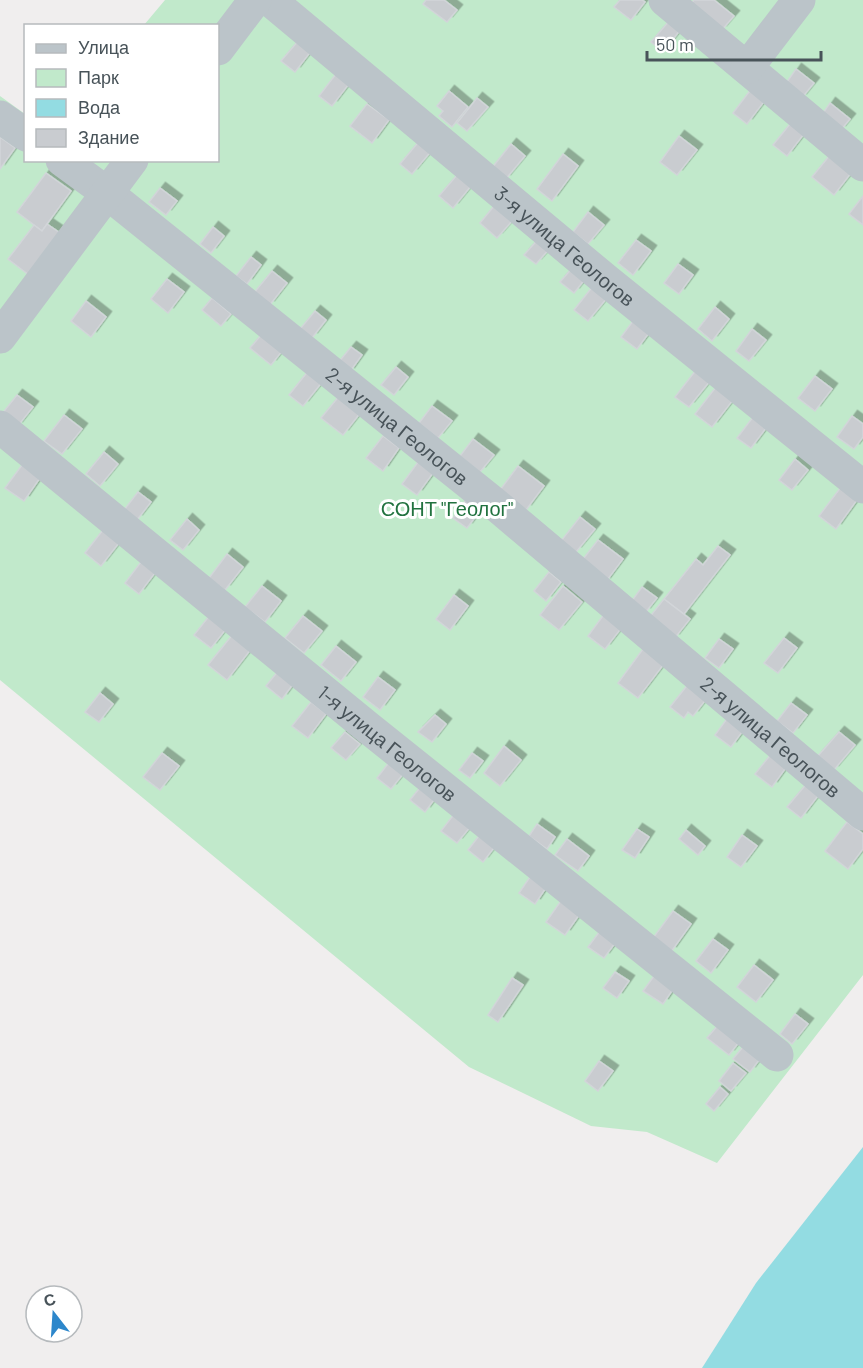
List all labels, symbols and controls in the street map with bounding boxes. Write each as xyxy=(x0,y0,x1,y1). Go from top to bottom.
legend xyxy=(24,24,219,162)
scale bar xyxy=(647,24,821,62)
text: 50 m xyxy=(656,33,694,55)
text: Улица xyxy=(78,36,130,58)
text: Парк xyxy=(78,66,119,88)
text: Вода xyxy=(78,96,121,118)
text: Здание xyxy=(78,126,139,148)
street label: 3-я улица Геологов xyxy=(490,181,640,311)
street label: 2-я улица Геологов xyxy=(321,362,473,490)
park label: СОНТ "Геолог" xyxy=(381,496,513,520)
street label: 2-я улица Геологов xyxy=(696,671,846,802)
street label: 1-я улица Геологов xyxy=(313,680,462,806)
north arrow xyxy=(24,1284,84,1344)
text: С xyxy=(41,1288,58,1310)

